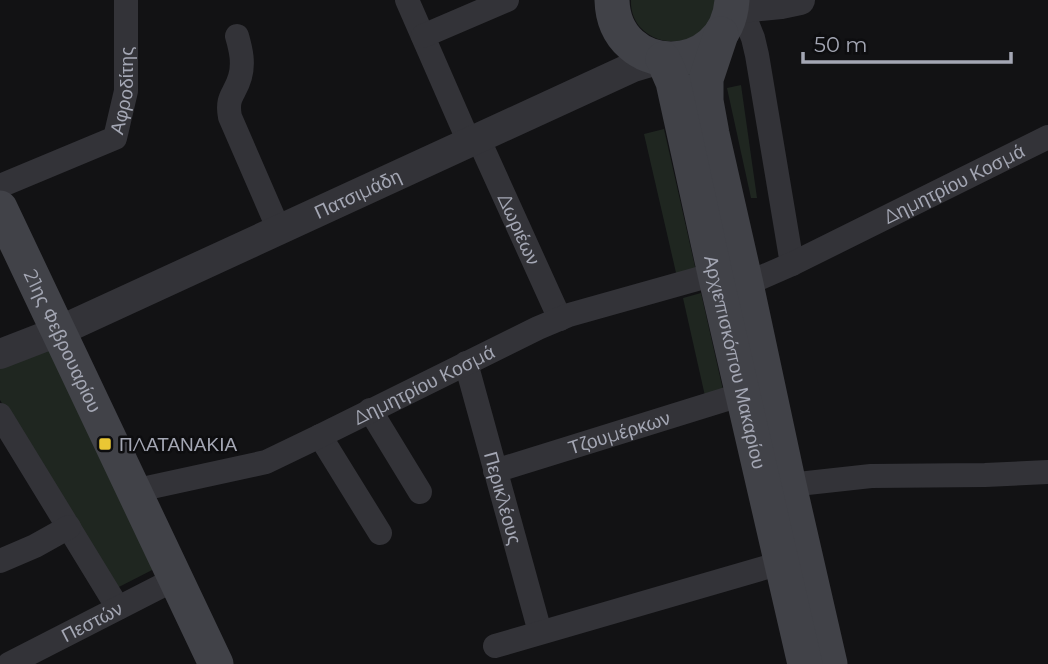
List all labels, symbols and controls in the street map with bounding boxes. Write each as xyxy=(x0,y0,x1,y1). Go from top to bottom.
scale bar xyxy=(803,21,1011,65)
text: 50 m xyxy=(814,32,868,57)
street label: Αφροδίτης xyxy=(105,47,138,137)
street label: Δημητρίου Κοσμά xyxy=(880,139,1029,229)
street label: Πατσιμάδη xyxy=(311,164,405,224)
street label: Δωριέων xyxy=(493,190,545,269)
street label: Αρχιεπισκόπου Μακαρίου xyxy=(699,253,771,471)
street label: 21ης Φεβρουαρίου xyxy=(19,266,106,416)
street label: Δημητρίου Κοσμά xyxy=(350,340,499,430)
street label: Τζουμέρκων xyxy=(566,406,673,460)
place label: ΠΛΑΤΑΝΑΚΙΑ xyxy=(119,433,237,456)
marker: ΠΛΑΤΑΝΑΚΙΑ xyxy=(97,436,113,452)
street label: Περικλέους xyxy=(479,449,526,547)
street label: Πεστών xyxy=(58,597,126,647)

